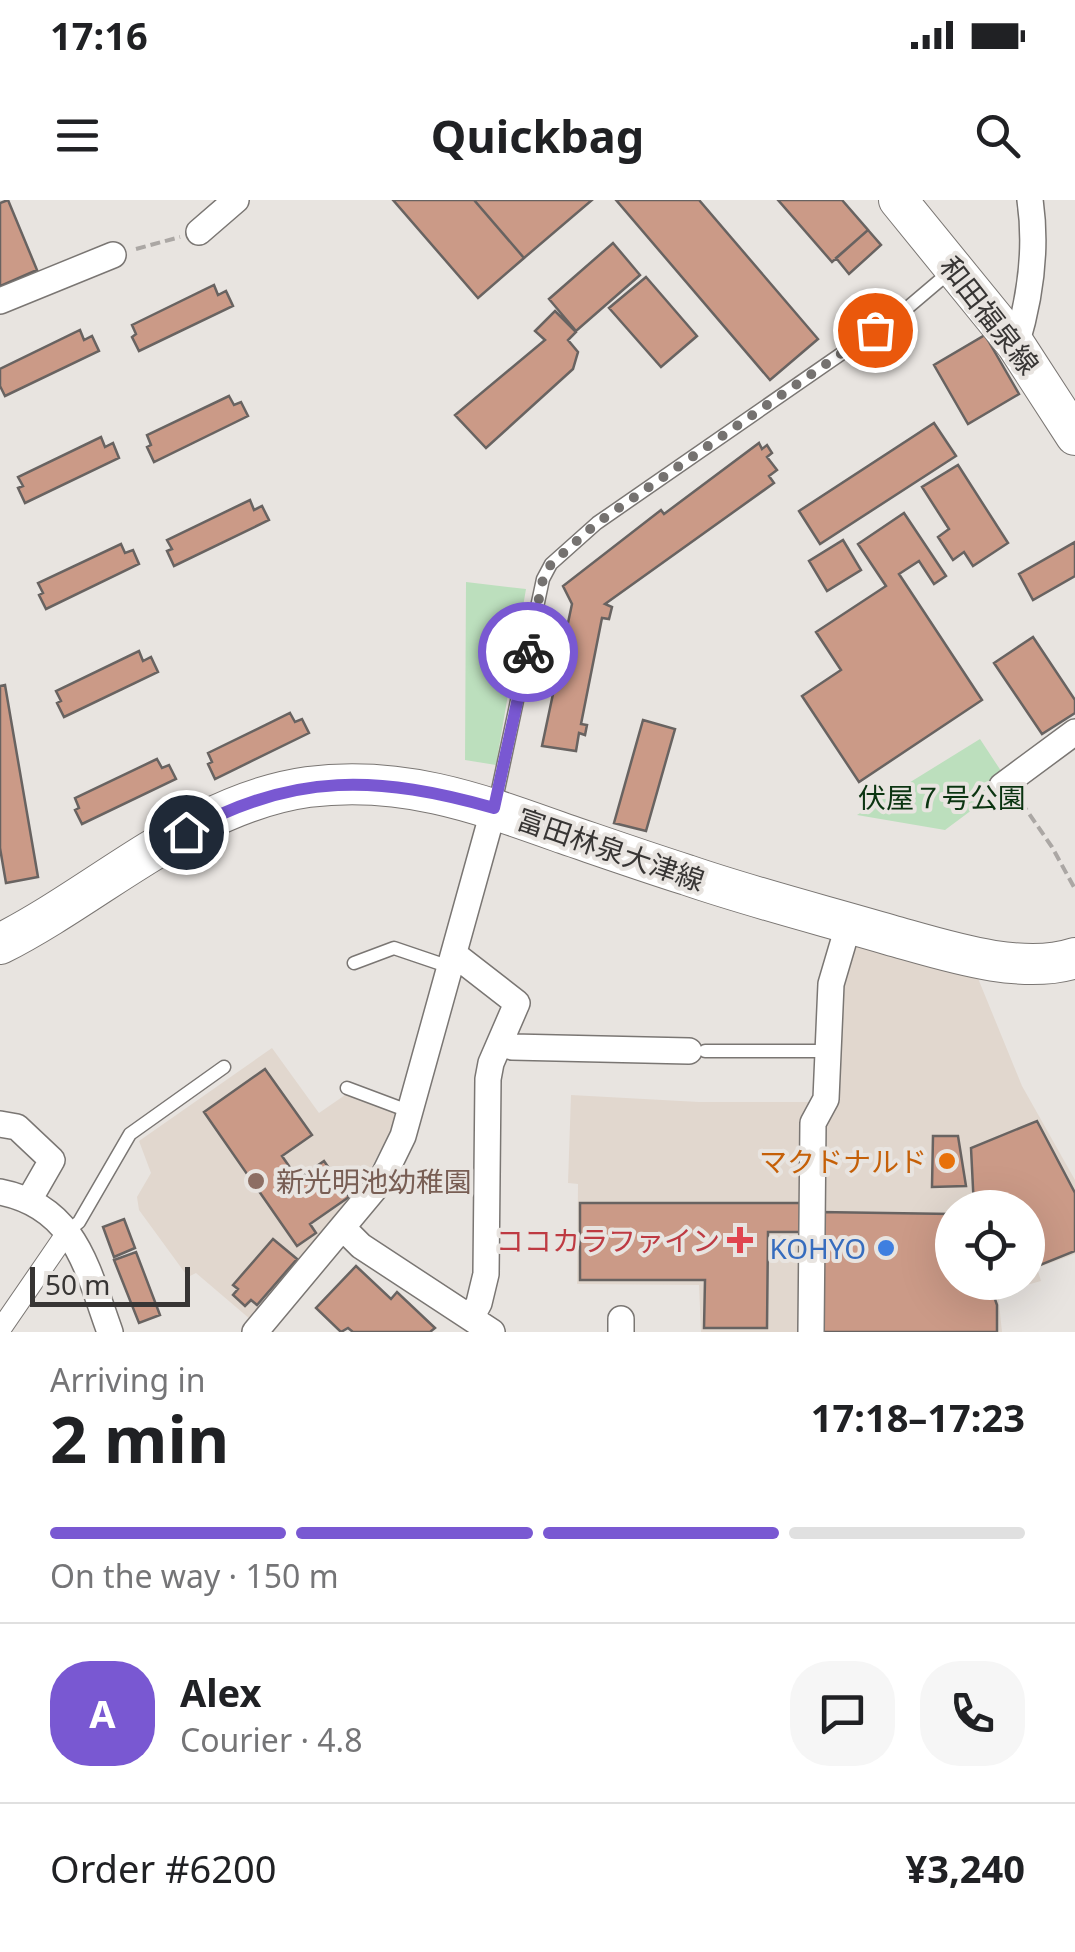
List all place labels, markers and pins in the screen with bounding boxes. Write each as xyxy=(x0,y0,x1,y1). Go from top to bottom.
pin xyxy=(833,288,918,373)
pin xyxy=(144,790,229,875)
place label: マクドナルド xyxy=(759,1142,927,1180)
marker: マクドナルド xyxy=(936,1150,958,1172)
place label: 新光明池幼稚園 xyxy=(276,1162,472,1200)
marker: 新光明池幼稚園 xyxy=(245,1170,267,1192)
place label: ココカラファイン xyxy=(496,1221,720,1259)
marker: ココカラファイン xyxy=(729,1229,751,1251)
place label: KOHYO xyxy=(769,1229,866,1267)
marker: KOHYO xyxy=(875,1237,897,1259)

